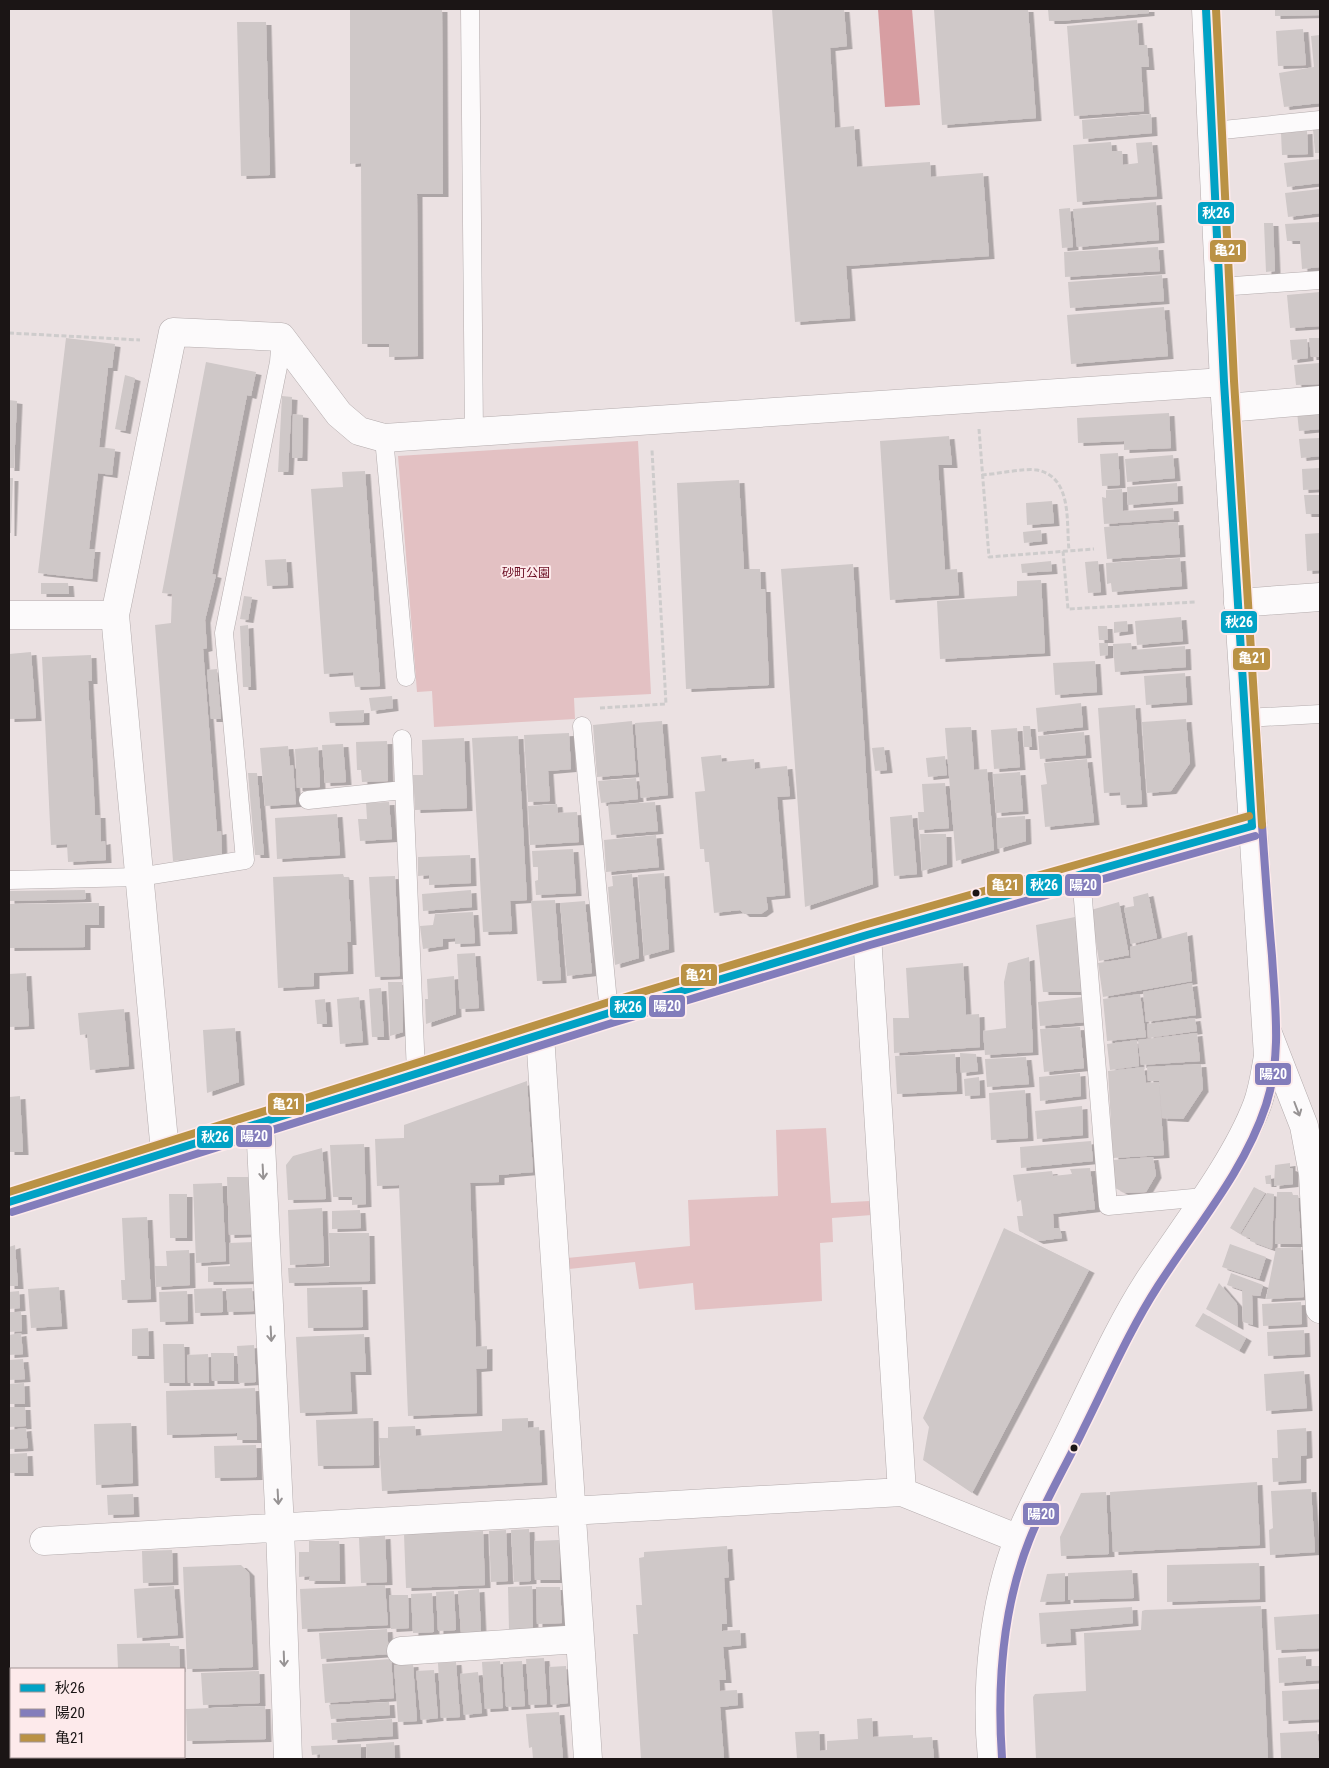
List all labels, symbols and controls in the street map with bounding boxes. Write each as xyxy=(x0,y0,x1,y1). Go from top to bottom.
line badge: 秋26 xyxy=(1197,201,1235,225)
text: 秋26 xyxy=(1202,205,1230,221)
line badge: 亀21 xyxy=(1209,239,1247,263)
text: 亀21 xyxy=(1214,242,1242,258)
park label: 砂町公園 xyxy=(502,566,550,580)
line badge: 秋26 xyxy=(1220,610,1258,634)
text: 秋26 xyxy=(1225,614,1253,630)
line badge: 亀21 xyxy=(1232,647,1271,671)
text: 亀21 xyxy=(1238,650,1266,666)
line badge: 亀21 xyxy=(986,873,1024,897)
line badge: 秋26 xyxy=(1025,873,1063,897)
line badge: 陽20 xyxy=(1064,873,1102,897)
text: 亀21 xyxy=(991,877,1019,893)
text: 秋26 xyxy=(1030,877,1058,893)
text: 陽20 xyxy=(1069,877,1097,893)
unlabelled marker xyxy=(971,888,981,898)
line badge: 亀21 xyxy=(680,963,718,987)
text: 亀21 xyxy=(685,967,713,983)
line badge: 陽20 xyxy=(648,994,686,1018)
line badge: 秋26 xyxy=(609,995,647,1019)
text: 陽20 xyxy=(653,998,681,1014)
text: 秋26 xyxy=(614,999,642,1015)
line badge: 陽20 xyxy=(1254,1062,1292,1086)
text: 陽20 xyxy=(1259,1066,1287,1082)
line badge: 亀21 xyxy=(267,1092,305,1116)
text: 亀21 xyxy=(272,1096,300,1112)
one-way arrow xyxy=(1293,1101,1302,1116)
line badge: 陽20 xyxy=(235,1124,273,1148)
line badge: 秋26 xyxy=(196,1125,234,1149)
text: 陽20 xyxy=(240,1128,268,1144)
text: 秋26 xyxy=(201,1129,229,1145)
one-way arrow xyxy=(259,1164,268,1180)
one-way arrow xyxy=(266,1326,275,1342)
unlabelled marker xyxy=(1069,1443,1079,1453)
one-way arrow xyxy=(274,1488,283,1504)
line badge: 陽20 xyxy=(1022,1502,1060,1526)
text: 陽20 xyxy=(1027,1506,1055,1522)
one-way arrow xyxy=(280,1651,289,1667)
legend xyxy=(10,1668,185,1758)
text: 秋26 xyxy=(55,1679,85,1697)
text: 陽20 xyxy=(55,1704,85,1722)
text: 亀21 xyxy=(55,1729,85,1747)

